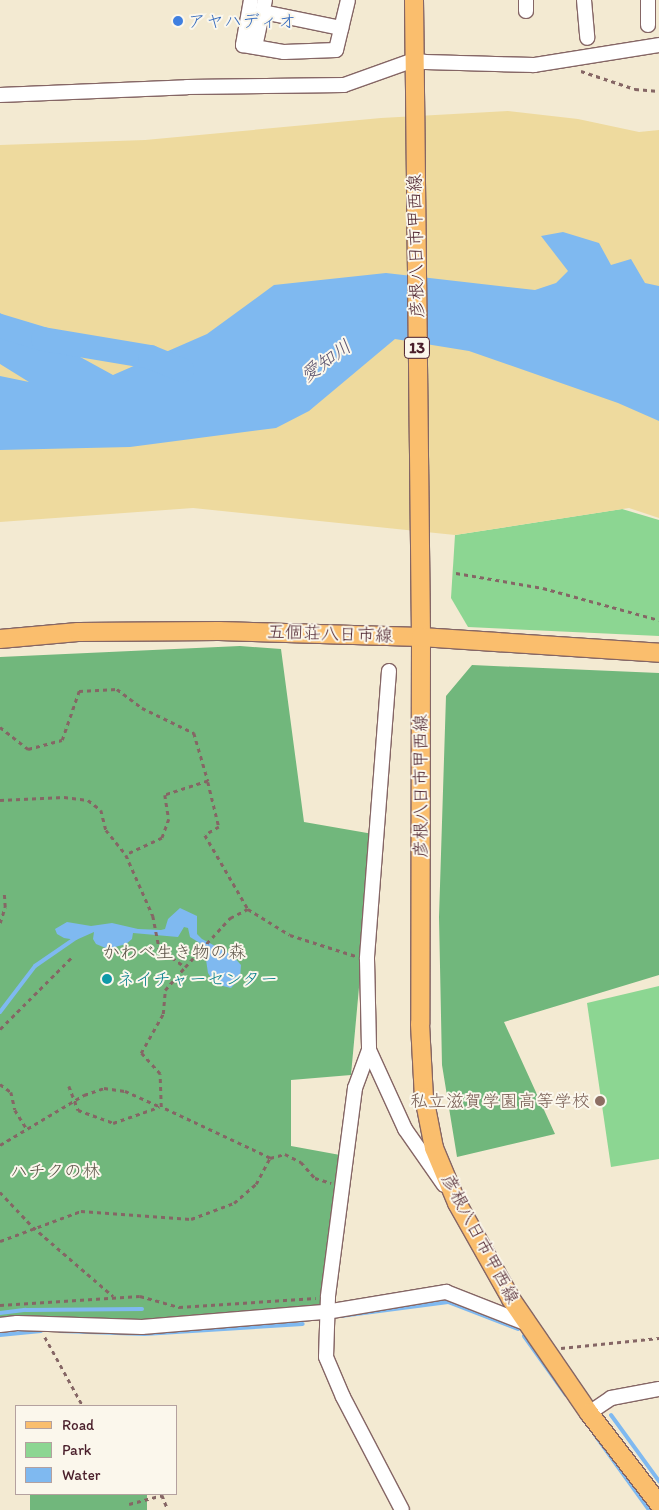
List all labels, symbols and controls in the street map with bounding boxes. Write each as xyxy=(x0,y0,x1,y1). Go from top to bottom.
place label: アヤハディオ xyxy=(188,10,296,32)
marker: アヤハディオ xyxy=(172,15,184,27)
street label: 彦根八日市甲西線 xyxy=(404,174,428,318)
road number: 13 xyxy=(403,334,431,362)
water label: 愛知川 xyxy=(296,335,356,387)
street label: 五個荘八日市線 xyxy=(267,621,393,647)
street label: 彦根八日市甲西線 xyxy=(410,714,432,858)
park label: かわべ生き物の森 xyxy=(102,941,246,963)
place label: ネイチャーセンター xyxy=(117,968,279,990)
marker: ネイチャーセンター xyxy=(101,973,113,985)
place label: 私立滋賀学園高等学校 xyxy=(410,1090,590,1112)
marker: 私立滋賀学園高等学校 xyxy=(594,1095,606,1107)
park label: ハチクの林 xyxy=(10,1160,100,1182)
street label: 彦根八日市甲西線 xyxy=(437,1170,523,1308)
legend xyxy=(15,1405,178,1495)
text: Road xyxy=(62,1416,94,1434)
text: Park xyxy=(62,1441,92,1459)
text: Water xyxy=(62,1466,100,1484)

